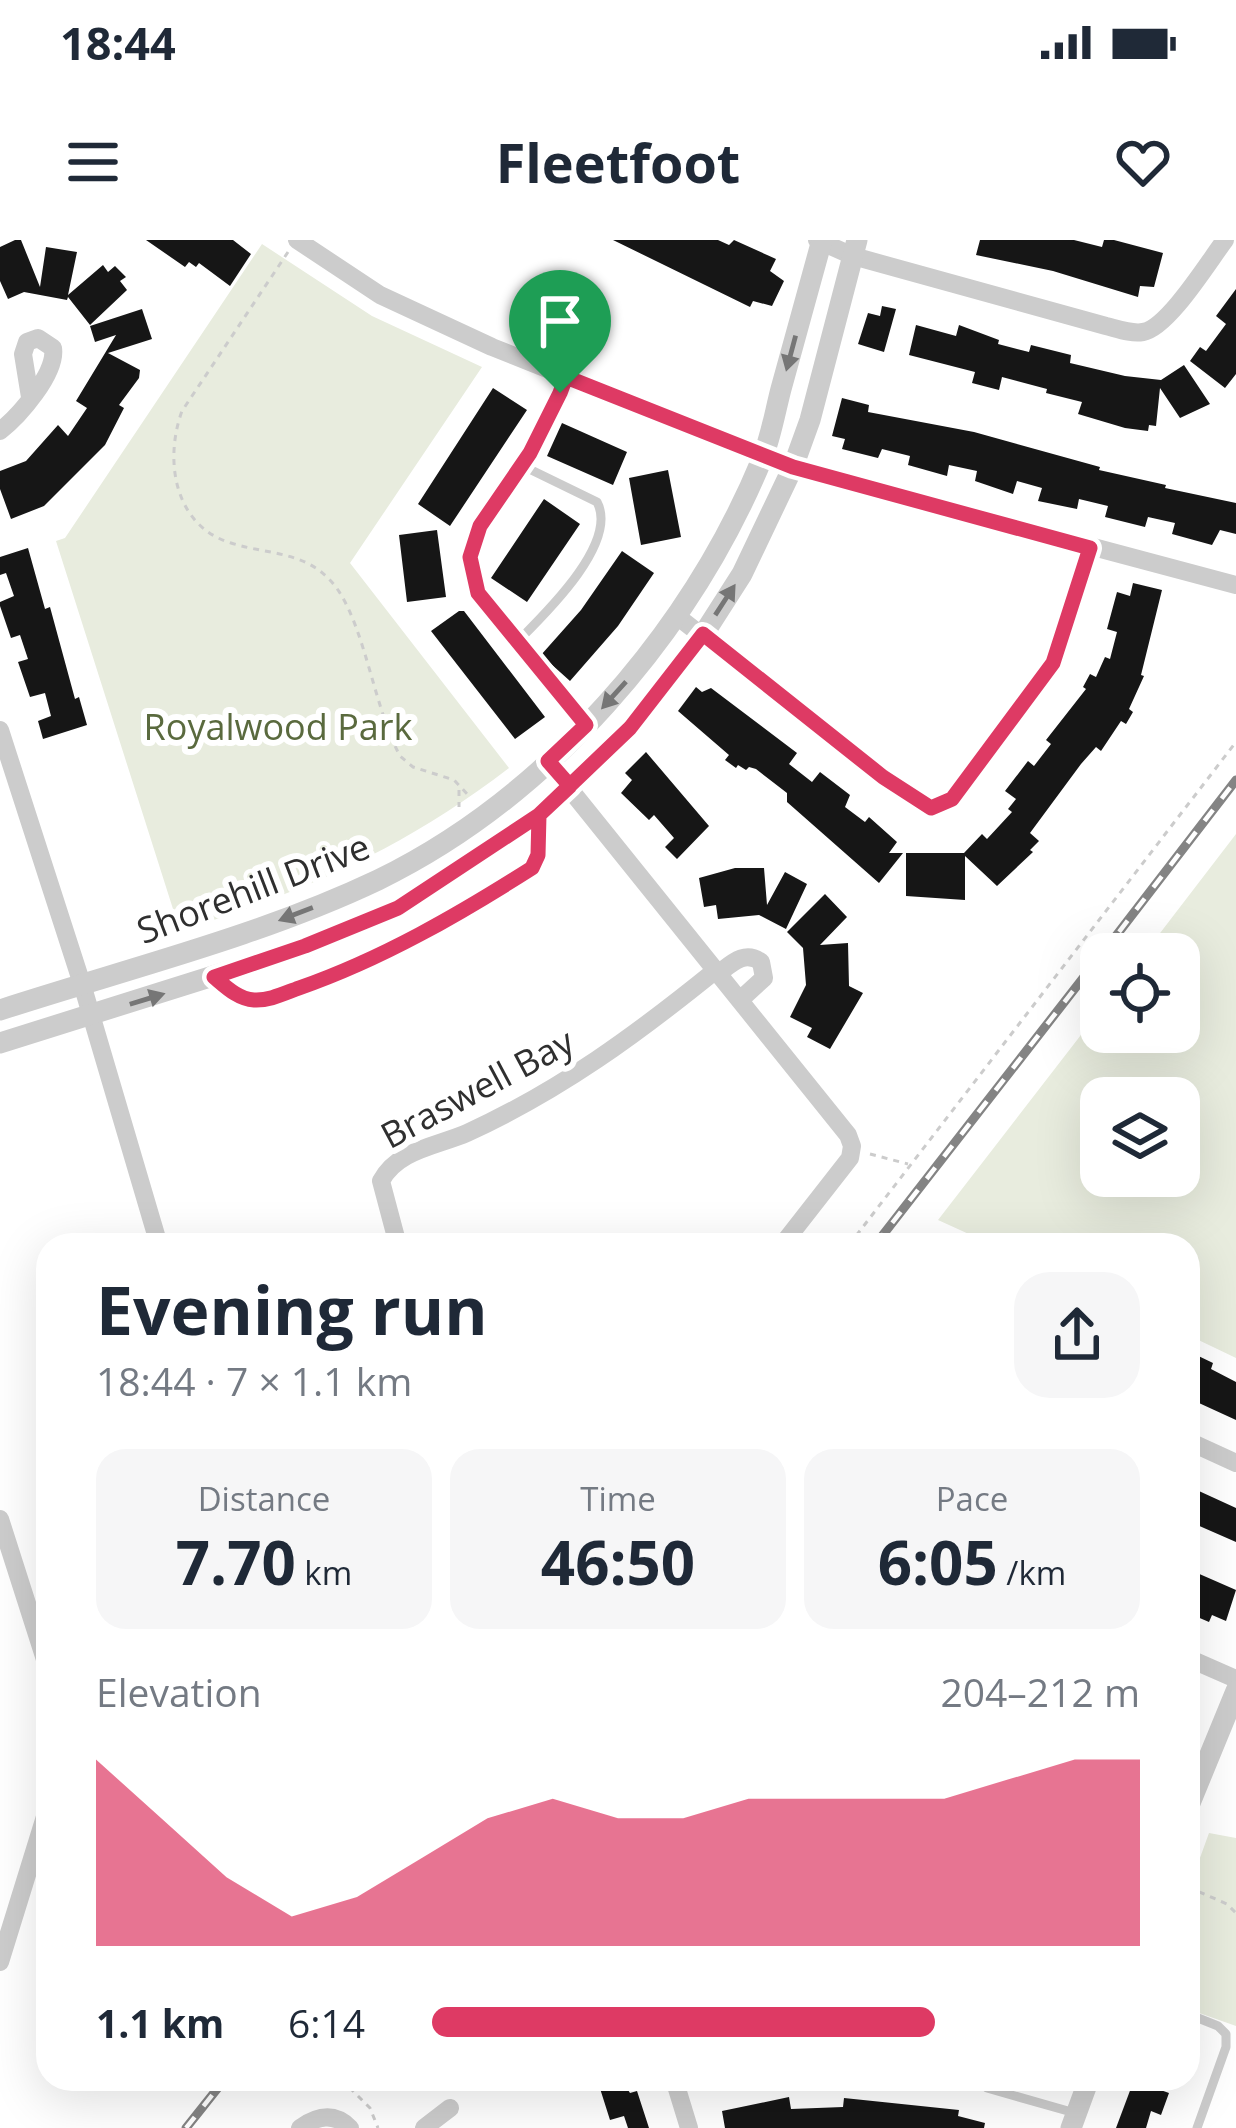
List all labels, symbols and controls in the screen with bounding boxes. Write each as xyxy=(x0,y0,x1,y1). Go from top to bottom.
text: 18:44 xyxy=(60,12,176,73)
text: Fleetfoot xyxy=(496,125,740,199)
icon: menu xyxy=(60,129,126,195)
icon: heart xyxy=(1110,129,1176,195)
pin xyxy=(509,270,611,393)
icon: arrive xyxy=(527,288,593,354)
one-way arrow xyxy=(781,335,800,372)
one-way arrow xyxy=(713,584,735,617)
one-way arrow xyxy=(601,680,628,709)
park label: Royalwood Park xyxy=(144,702,413,751)
street label: Shorehill Drive xyxy=(130,821,376,955)
one-way arrow xyxy=(278,905,314,924)
map controls xyxy=(1080,933,1200,1197)
button: locate xyxy=(1080,933,1200,1053)
one-way arrow xyxy=(130,989,166,1007)
street label: Braswell Bay xyxy=(372,1016,583,1159)
button: layers xyxy=(1080,1077,1200,1197)
text: Evening run xyxy=(96,1264,488,1354)
button: share xyxy=(1014,1272,1140,1398)
text: 18:44 · 7 × 1.1 km xyxy=(96,1354,412,1407)
text: Distance xyxy=(198,1476,330,1521)
text: Time xyxy=(580,1476,656,1521)
text: Pace xyxy=(936,1476,1008,1521)
text: 7.70 xyxy=(176,1521,296,1603)
text: 46:50 xyxy=(541,1521,695,1603)
text: 6:05 xyxy=(878,1521,998,1603)
text: km xyxy=(296,1550,352,1595)
text: /km xyxy=(998,1550,1066,1595)
text: Elevation xyxy=(96,1665,262,1718)
text: 204–212 m xyxy=(940,1665,1140,1718)
text: 1.1 km xyxy=(96,1996,224,2049)
text: 6:14 xyxy=(288,1996,365,2049)

